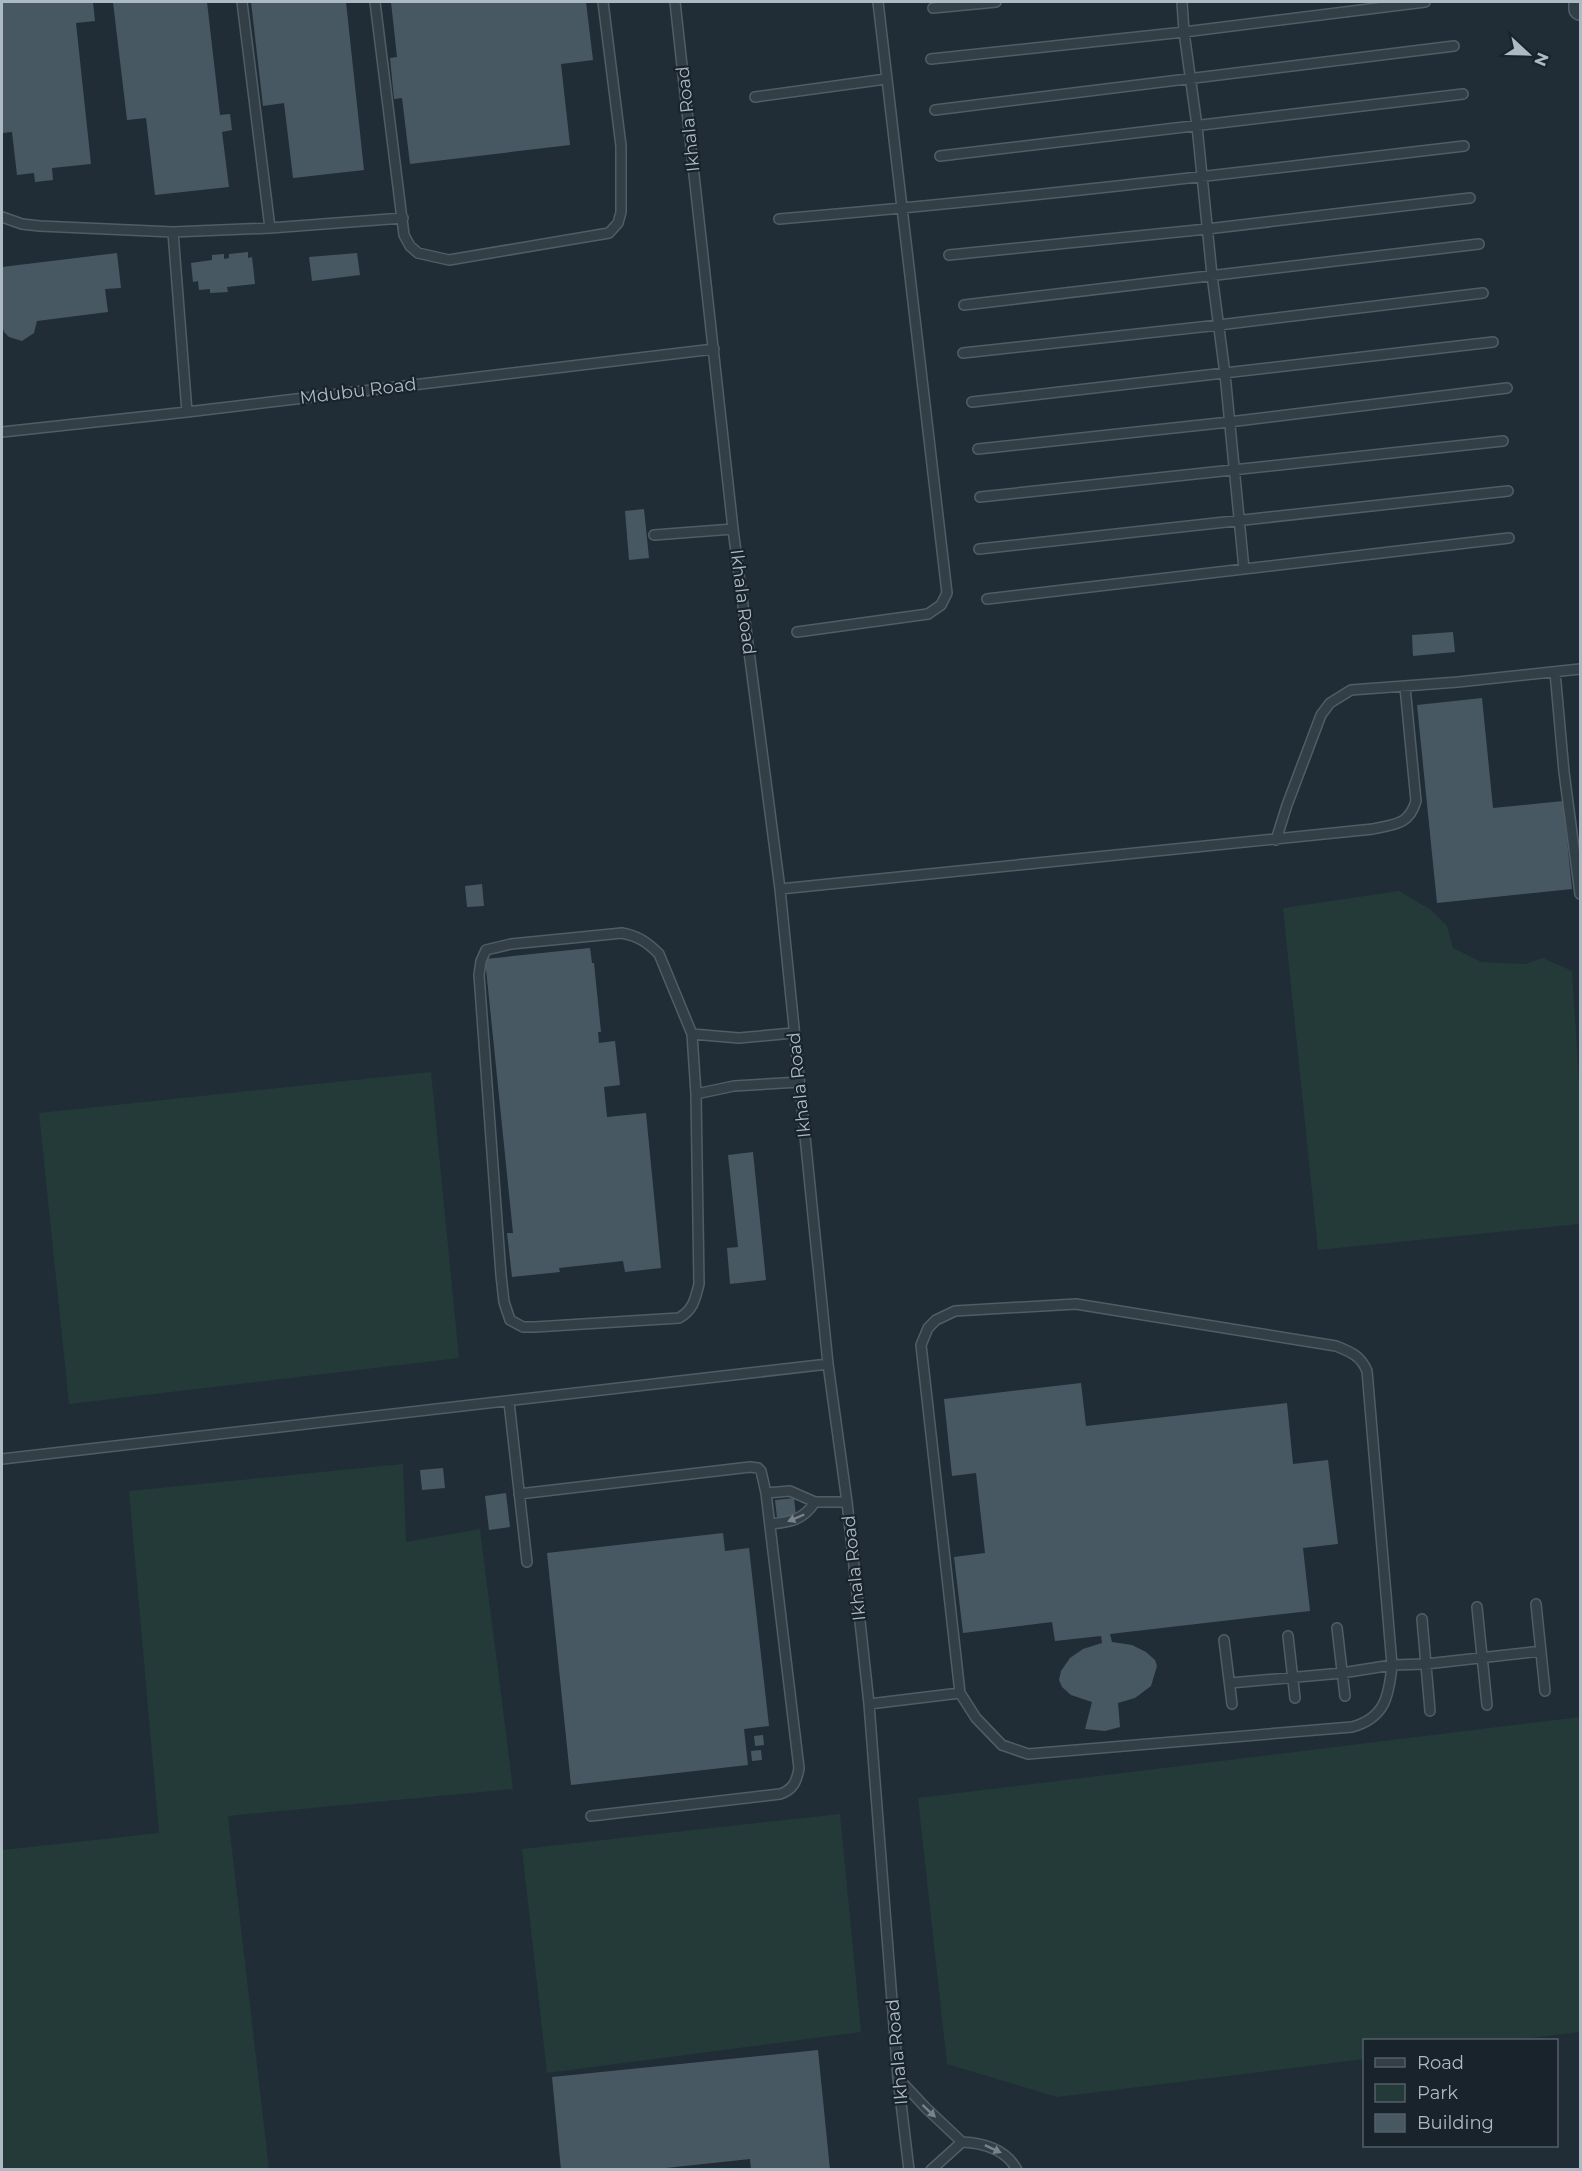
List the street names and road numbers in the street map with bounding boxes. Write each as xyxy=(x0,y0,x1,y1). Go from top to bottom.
street label: Ikhala Road xyxy=(672,65,704,173)
street label: Mdubu Road xyxy=(298,373,418,409)
street label: Ikhala Road xyxy=(726,548,760,656)
street label: Ikhala Road xyxy=(783,1031,815,1139)
street label: Ikhala Road xyxy=(838,1514,870,1622)
street label: Ikhala Road xyxy=(881,1998,913,2106)

